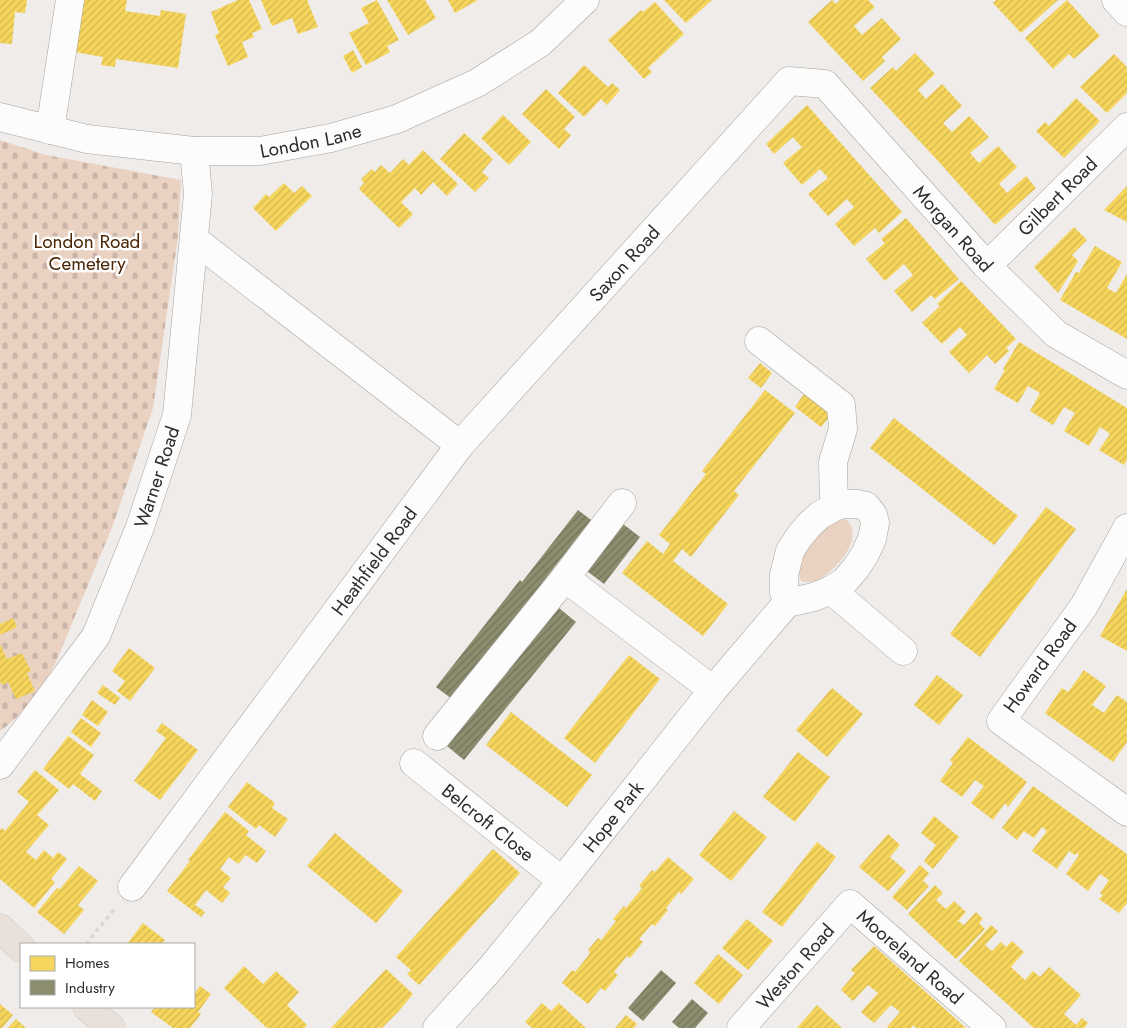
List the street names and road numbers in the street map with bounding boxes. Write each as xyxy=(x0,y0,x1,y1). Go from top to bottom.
street label: London Lane xyxy=(258,116,365,164)
street label: Gilbert Road xyxy=(1011,151,1103,242)
street label: Morgan Road xyxy=(907,179,1000,278)
street label: Saxon Road xyxy=(583,219,666,307)
street label: Warner Road xyxy=(127,423,186,531)
street label: Heathfield Road xyxy=(325,501,423,621)
street label: Howard Road xyxy=(997,614,1083,718)
street label: Hope Park xyxy=(576,775,650,858)
street label: Belcroft Close xyxy=(436,777,540,868)
street label: Mooreland Road xyxy=(851,903,969,1011)
street label: Weston Road xyxy=(750,918,840,1015)

